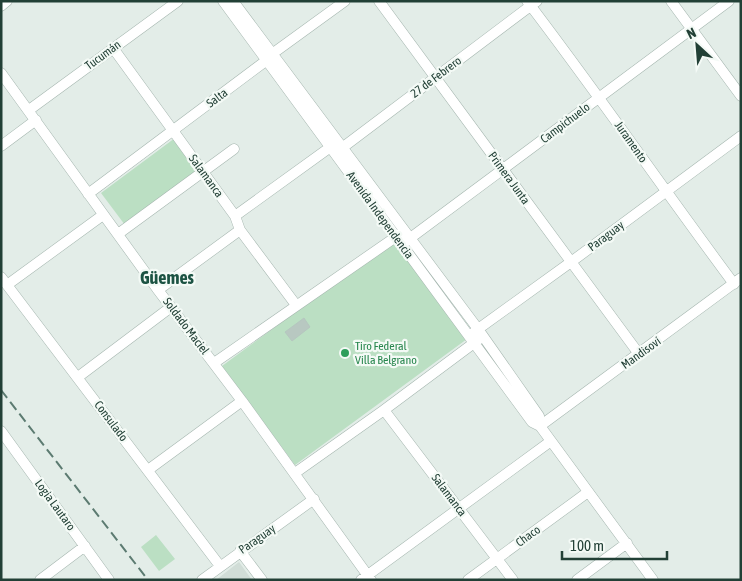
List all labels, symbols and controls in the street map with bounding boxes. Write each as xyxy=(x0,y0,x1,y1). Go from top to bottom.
north arrow xyxy=(672,20,722,70)
text: N xyxy=(684,24,699,42)
street label: Tucumán xyxy=(82,37,124,73)
street label: 27 de Febrero xyxy=(408,53,464,101)
street label: Salta xyxy=(204,86,230,110)
street label: Campichuelo xyxy=(538,100,593,146)
street label: Juramento xyxy=(612,119,651,166)
street label: Primera Junta xyxy=(485,149,533,207)
street label: Salamanca xyxy=(186,152,226,200)
street label: Avenida Independencia xyxy=(344,169,416,261)
street label: Paraguay xyxy=(585,218,627,254)
district label: Güemes xyxy=(140,267,195,288)
street label: Soldado Maciel xyxy=(160,295,212,358)
street label: Mandisoví xyxy=(619,334,664,372)
place label: Tiro Federal Villa Belgrano xyxy=(355,339,417,367)
marker: Tiro Federal Villa Belgrano xyxy=(339,347,351,359)
street label: Consulado xyxy=(91,398,131,444)
street label: Salamanca xyxy=(429,471,469,519)
street label: Logia Lautaro xyxy=(32,477,78,534)
street label: Paraguay xyxy=(236,521,278,557)
street label: Chaco xyxy=(513,522,543,550)
scale bar xyxy=(562,528,667,560)
text: 100 m xyxy=(570,537,604,554)

